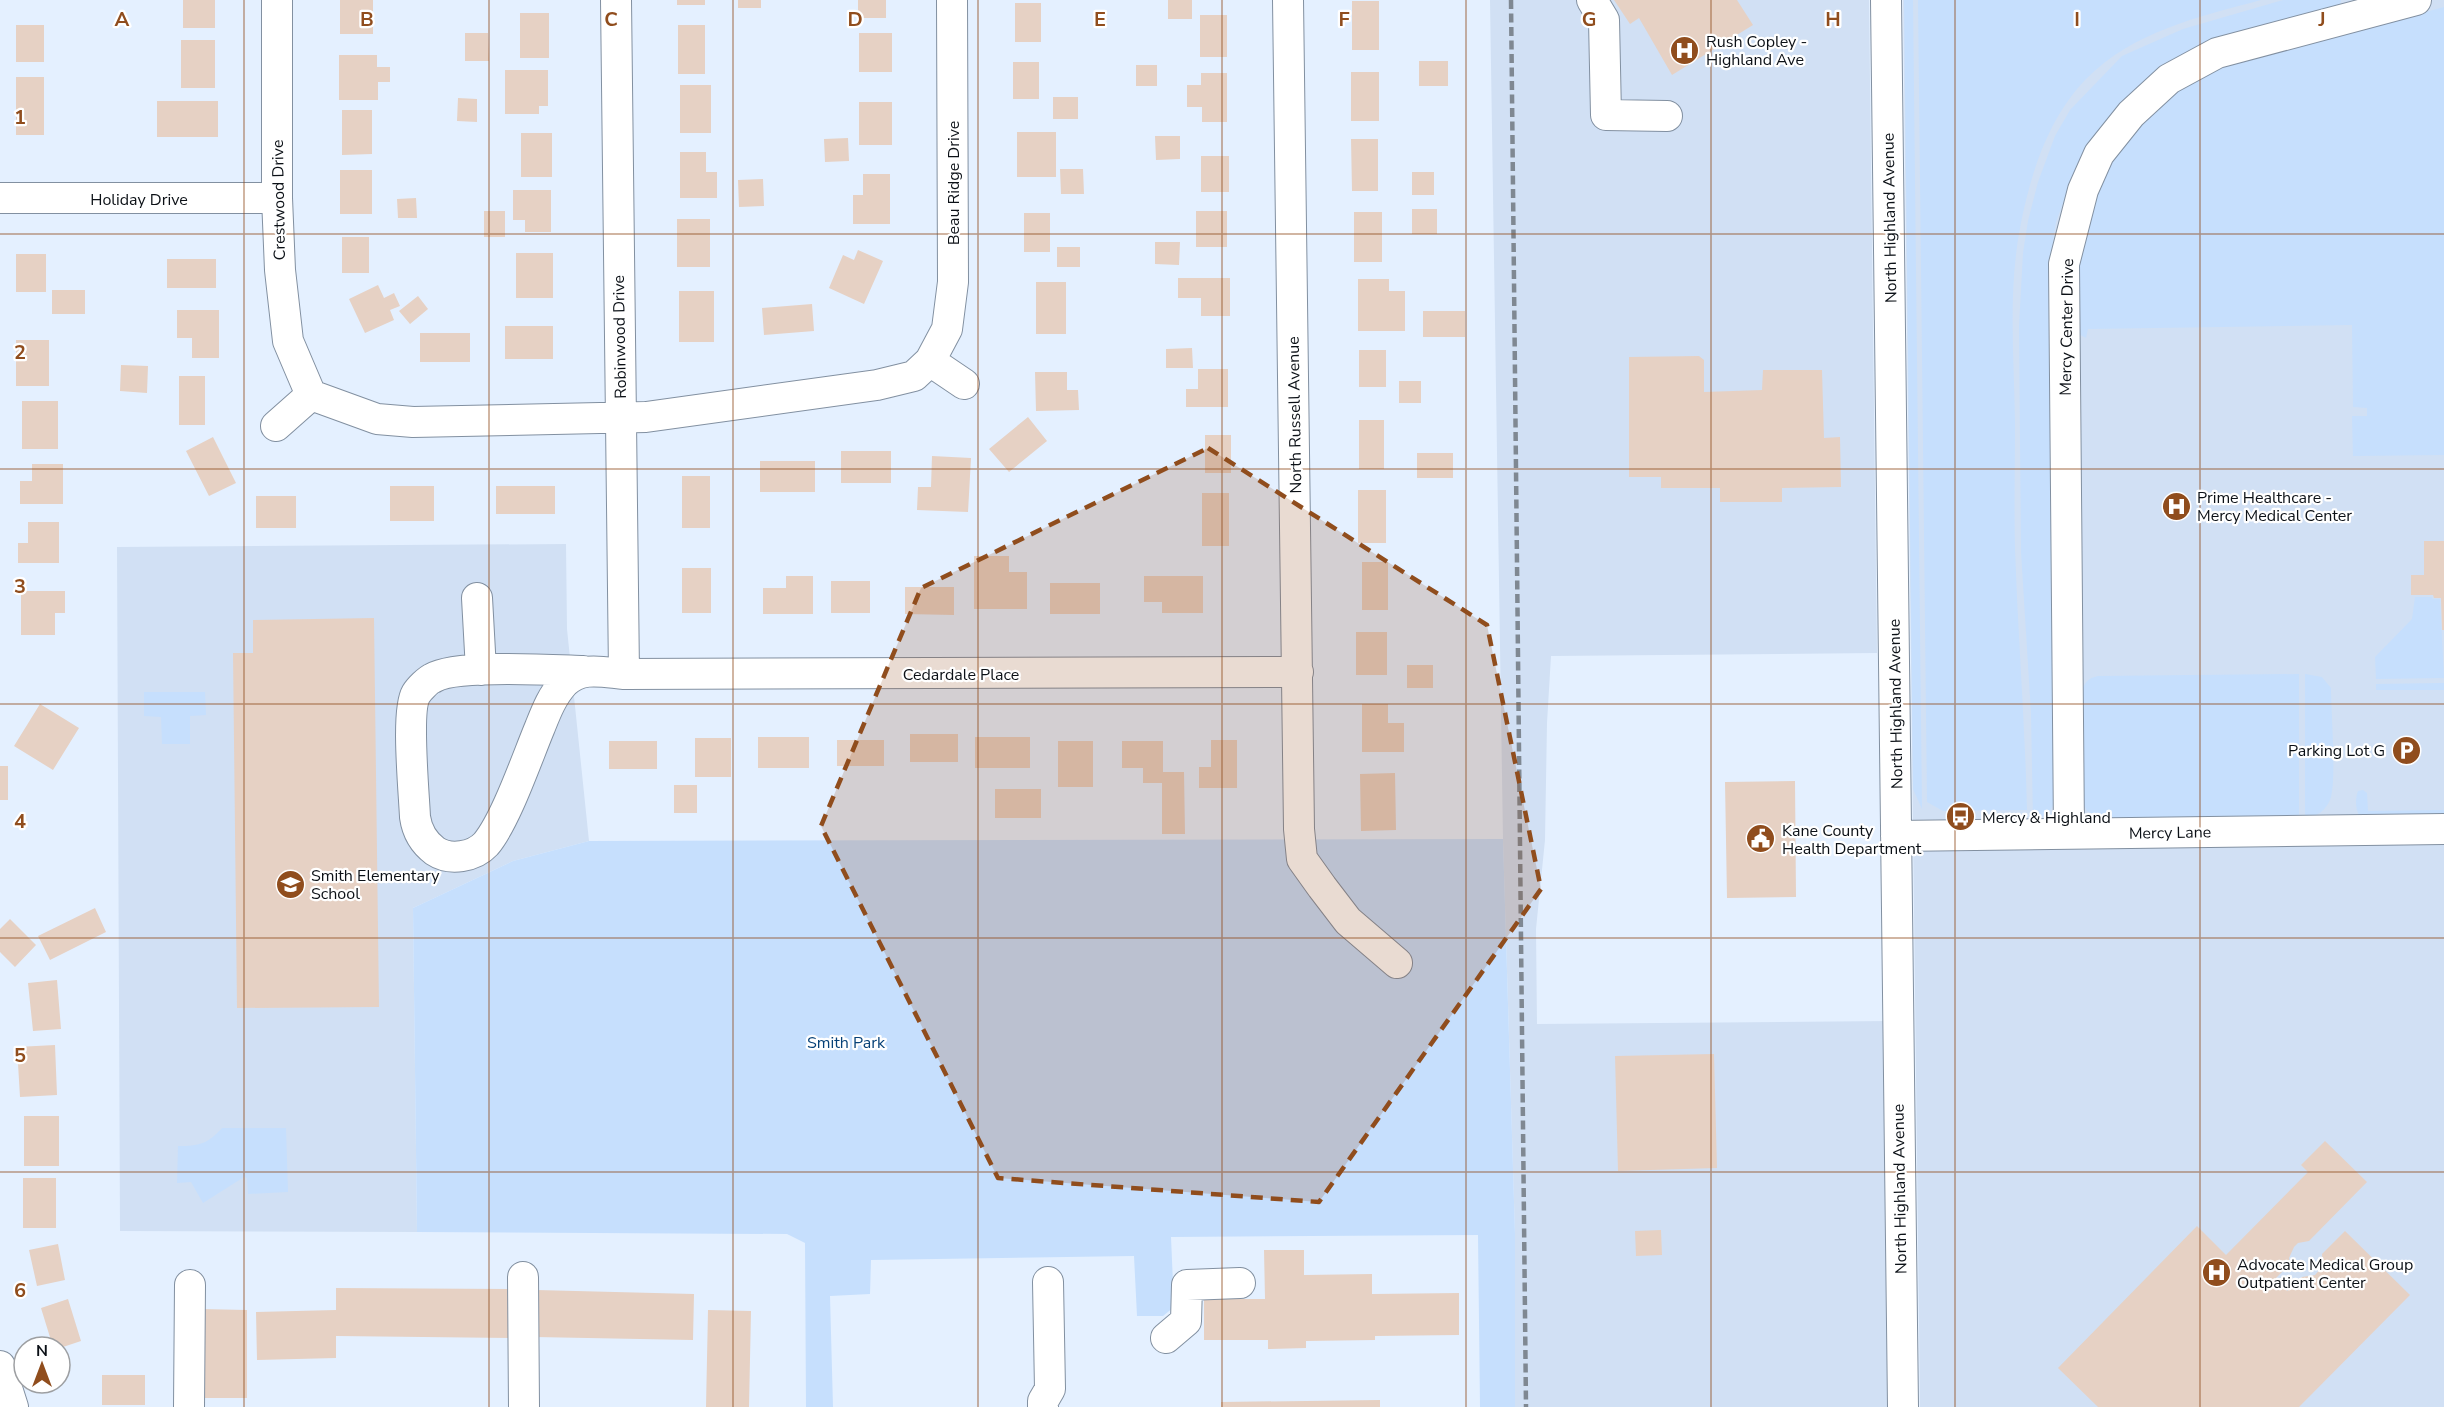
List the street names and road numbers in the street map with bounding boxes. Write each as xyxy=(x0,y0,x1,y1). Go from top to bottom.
street label: Beau Ridge Drive xyxy=(943,121,965,245)
street label: North Highland Avenue xyxy=(1878,133,1902,303)
street label: Crestwood Drive xyxy=(267,139,291,261)
street label: Holiday Drive xyxy=(90,189,188,211)
street label: Mercy Center Drive xyxy=(2055,258,2079,396)
street label: Robinwood Drive xyxy=(608,275,632,399)
street label: North Russell Avenue xyxy=(1283,336,1307,494)
street label: North Highland Avenue xyxy=(1884,619,1908,789)
street label: Cedardale Place xyxy=(903,664,1019,686)
street label: Mercy Lane xyxy=(2129,821,2211,845)
street label: North Highland Avenue xyxy=(1888,1104,1912,1274)

